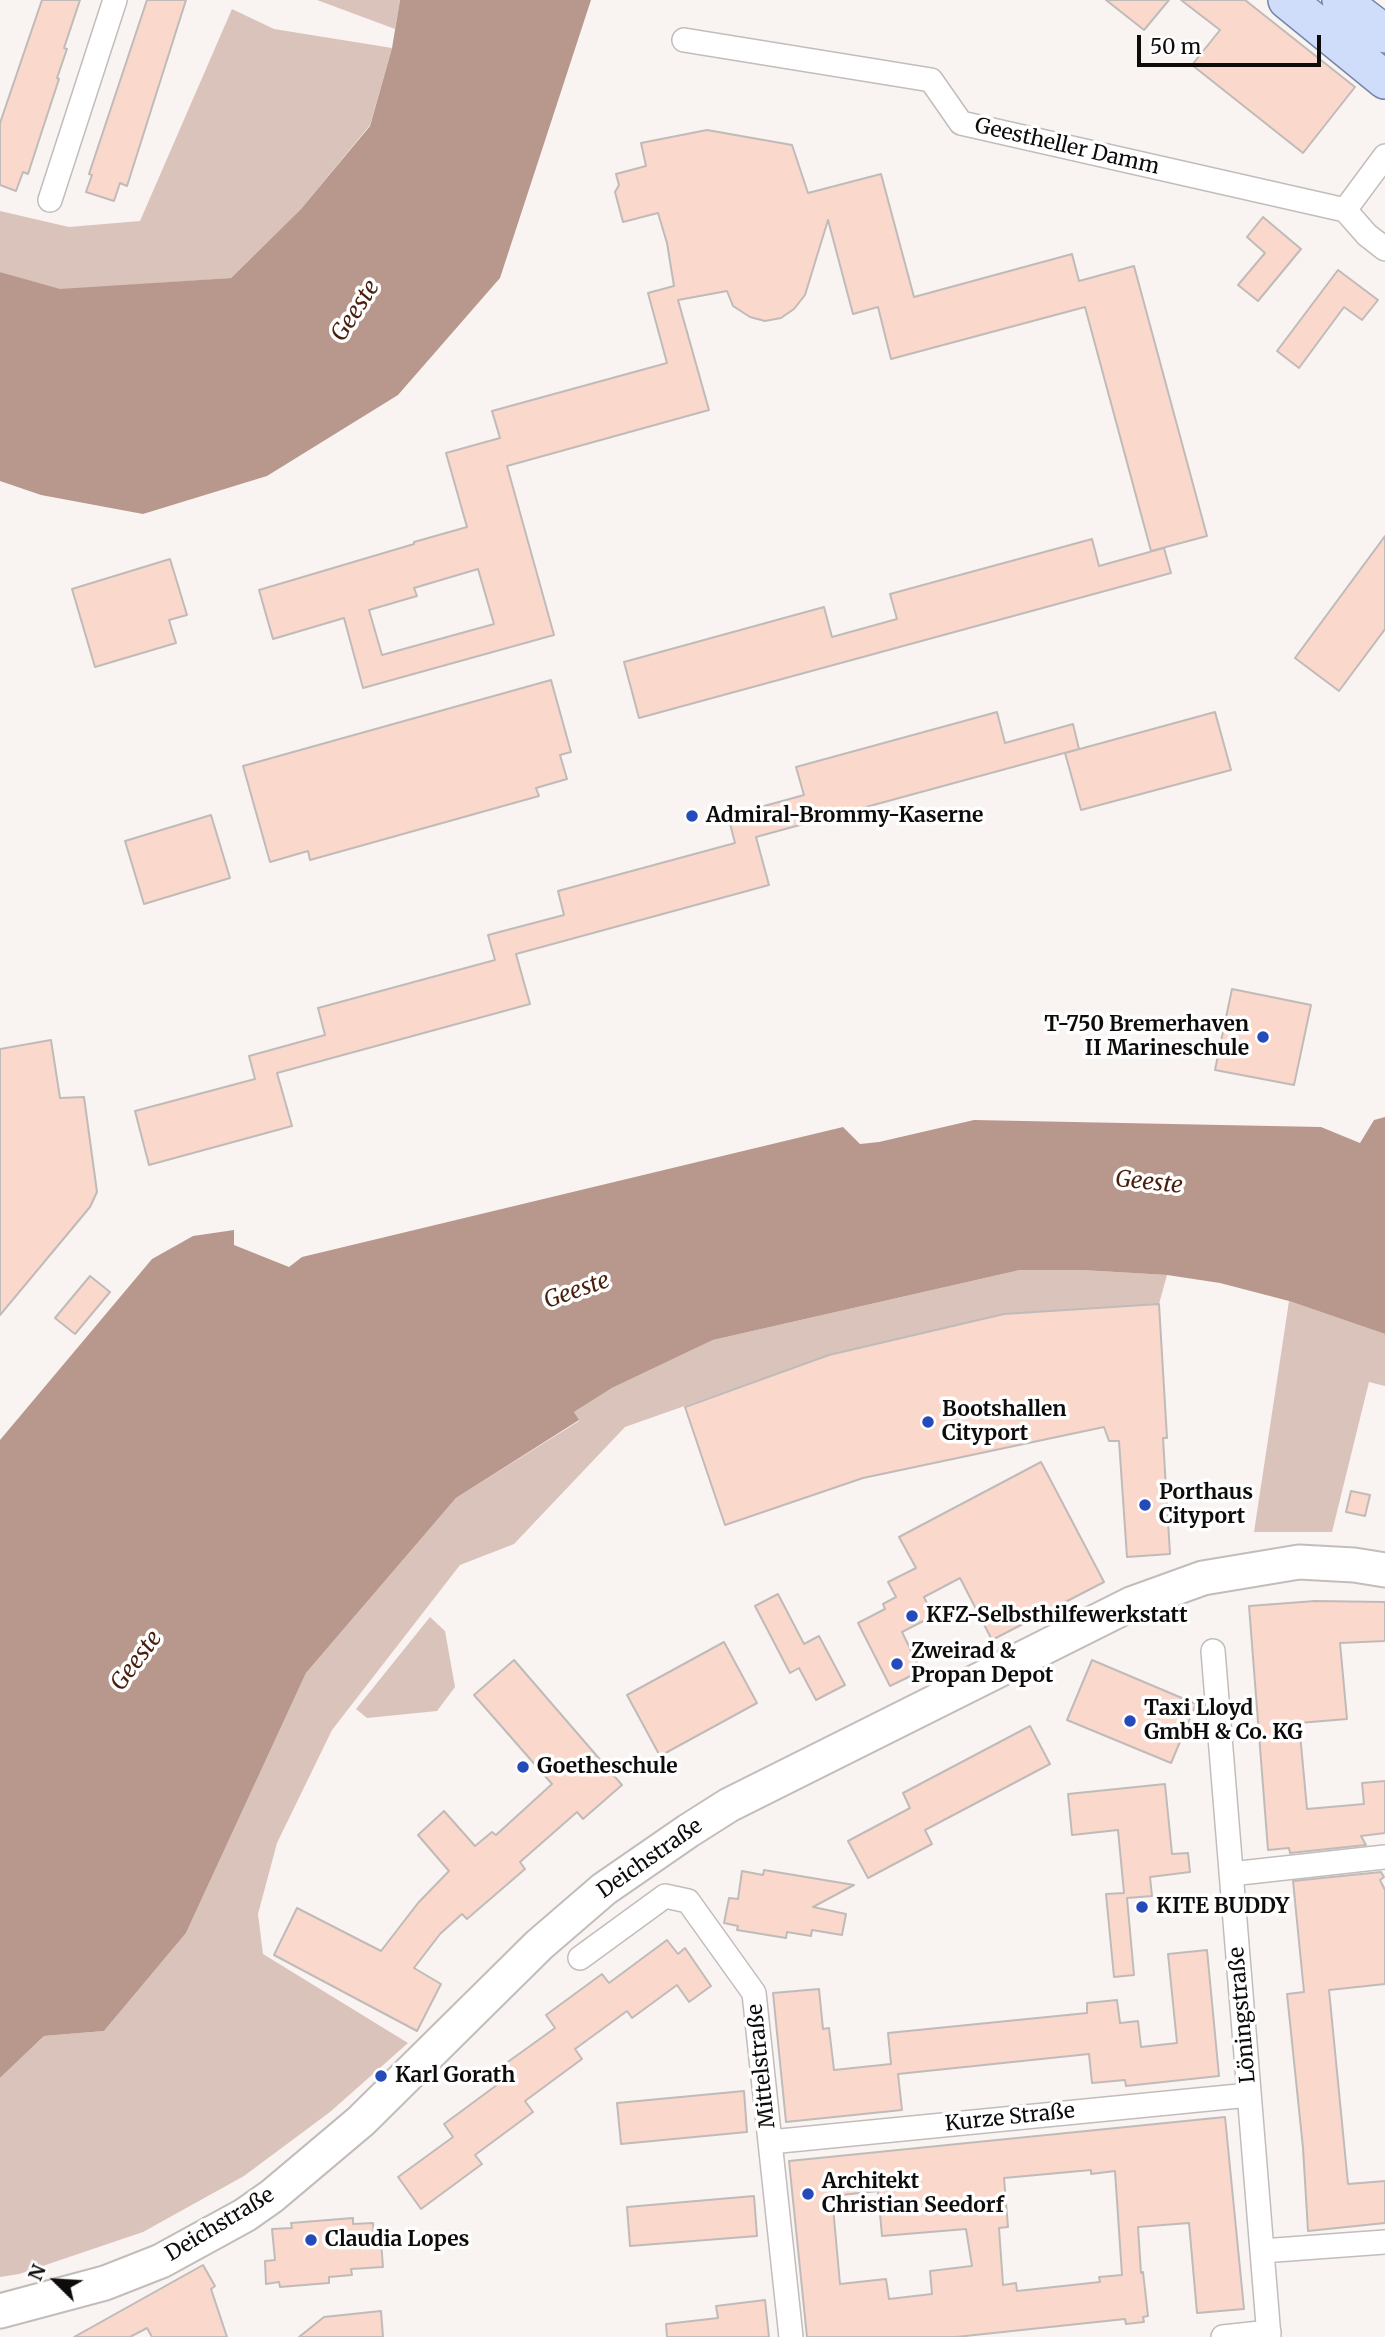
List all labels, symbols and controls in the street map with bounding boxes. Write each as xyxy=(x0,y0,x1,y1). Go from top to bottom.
scale bar xyxy=(1140,21,1324,65)
text: 50 m xyxy=(1150,33,1201,60)
street label: Geestheller Damm xyxy=(972,114,1162,180)
water label: Geeste xyxy=(326,275,386,347)
place label: Admiral-Brommy-Kaserne xyxy=(706,803,983,829)
marker: Admiral-Brommy-Kaserne xyxy=(684,808,700,824)
place label: T-750 Bremerhaven II Marineschule xyxy=(1044,1012,1249,1062)
marker: T-750 Bremerhaven II Marineschule xyxy=(1255,1029,1271,1045)
water label: Geeste xyxy=(1114,1166,1184,1200)
water label: Geeste xyxy=(541,1267,613,1315)
place label: Bootshallen Cityport xyxy=(942,1397,1067,1447)
marker: Bootshallen Cityport xyxy=(920,1414,936,1430)
place label: Porthaus Cityport xyxy=(1159,1480,1253,1530)
marker: Porthaus Cityport xyxy=(1137,1497,1153,1513)
place label: KFZ-Selbsthilfewerkstatt xyxy=(926,1603,1188,1629)
marker: KFZ-Selbsthilfewerkstatt xyxy=(904,1608,920,1624)
water label: Geeste xyxy=(106,1626,168,1696)
place label: Zweirad & Propan Depot xyxy=(911,1639,1053,1689)
marker: Zweirad & Propan Depot xyxy=(889,1656,905,1672)
place label: Taxi Lloyd GmbH & Co. KG xyxy=(1144,1696,1303,1746)
marker: Taxi Lloyd GmbH & Co. KG xyxy=(1122,1713,1138,1729)
place label: Goetheschule xyxy=(537,1754,678,1780)
marker: Goetheschule xyxy=(515,1759,531,1775)
street label: Deichstraße xyxy=(593,1814,707,1904)
place label: KITE BUDDY xyxy=(1156,1894,1289,1920)
marker: KITE BUDDY xyxy=(1134,1899,1150,1915)
street label: Löningstraße xyxy=(1224,1946,1262,2084)
street label: Mittelstraße xyxy=(743,2003,781,2129)
place label: Karl Gorath xyxy=(395,2063,515,2089)
marker: Karl Gorath xyxy=(373,2068,389,2084)
street label: Kurze Straße xyxy=(944,2099,1076,2137)
place label: Architekt Christian Seedorf xyxy=(822,2169,1004,2219)
street label: Deichstraße xyxy=(161,2183,279,2267)
marker: Architekt Christian Seedorf xyxy=(800,2186,816,2202)
place label: Claudia Lopes xyxy=(325,2227,469,2253)
marker: Claudia Lopes xyxy=(303,2232,319,2248)
north arrow xyxy=(21,2246,91,2316)
text: N xyxy=(23,2261,51,2284)

